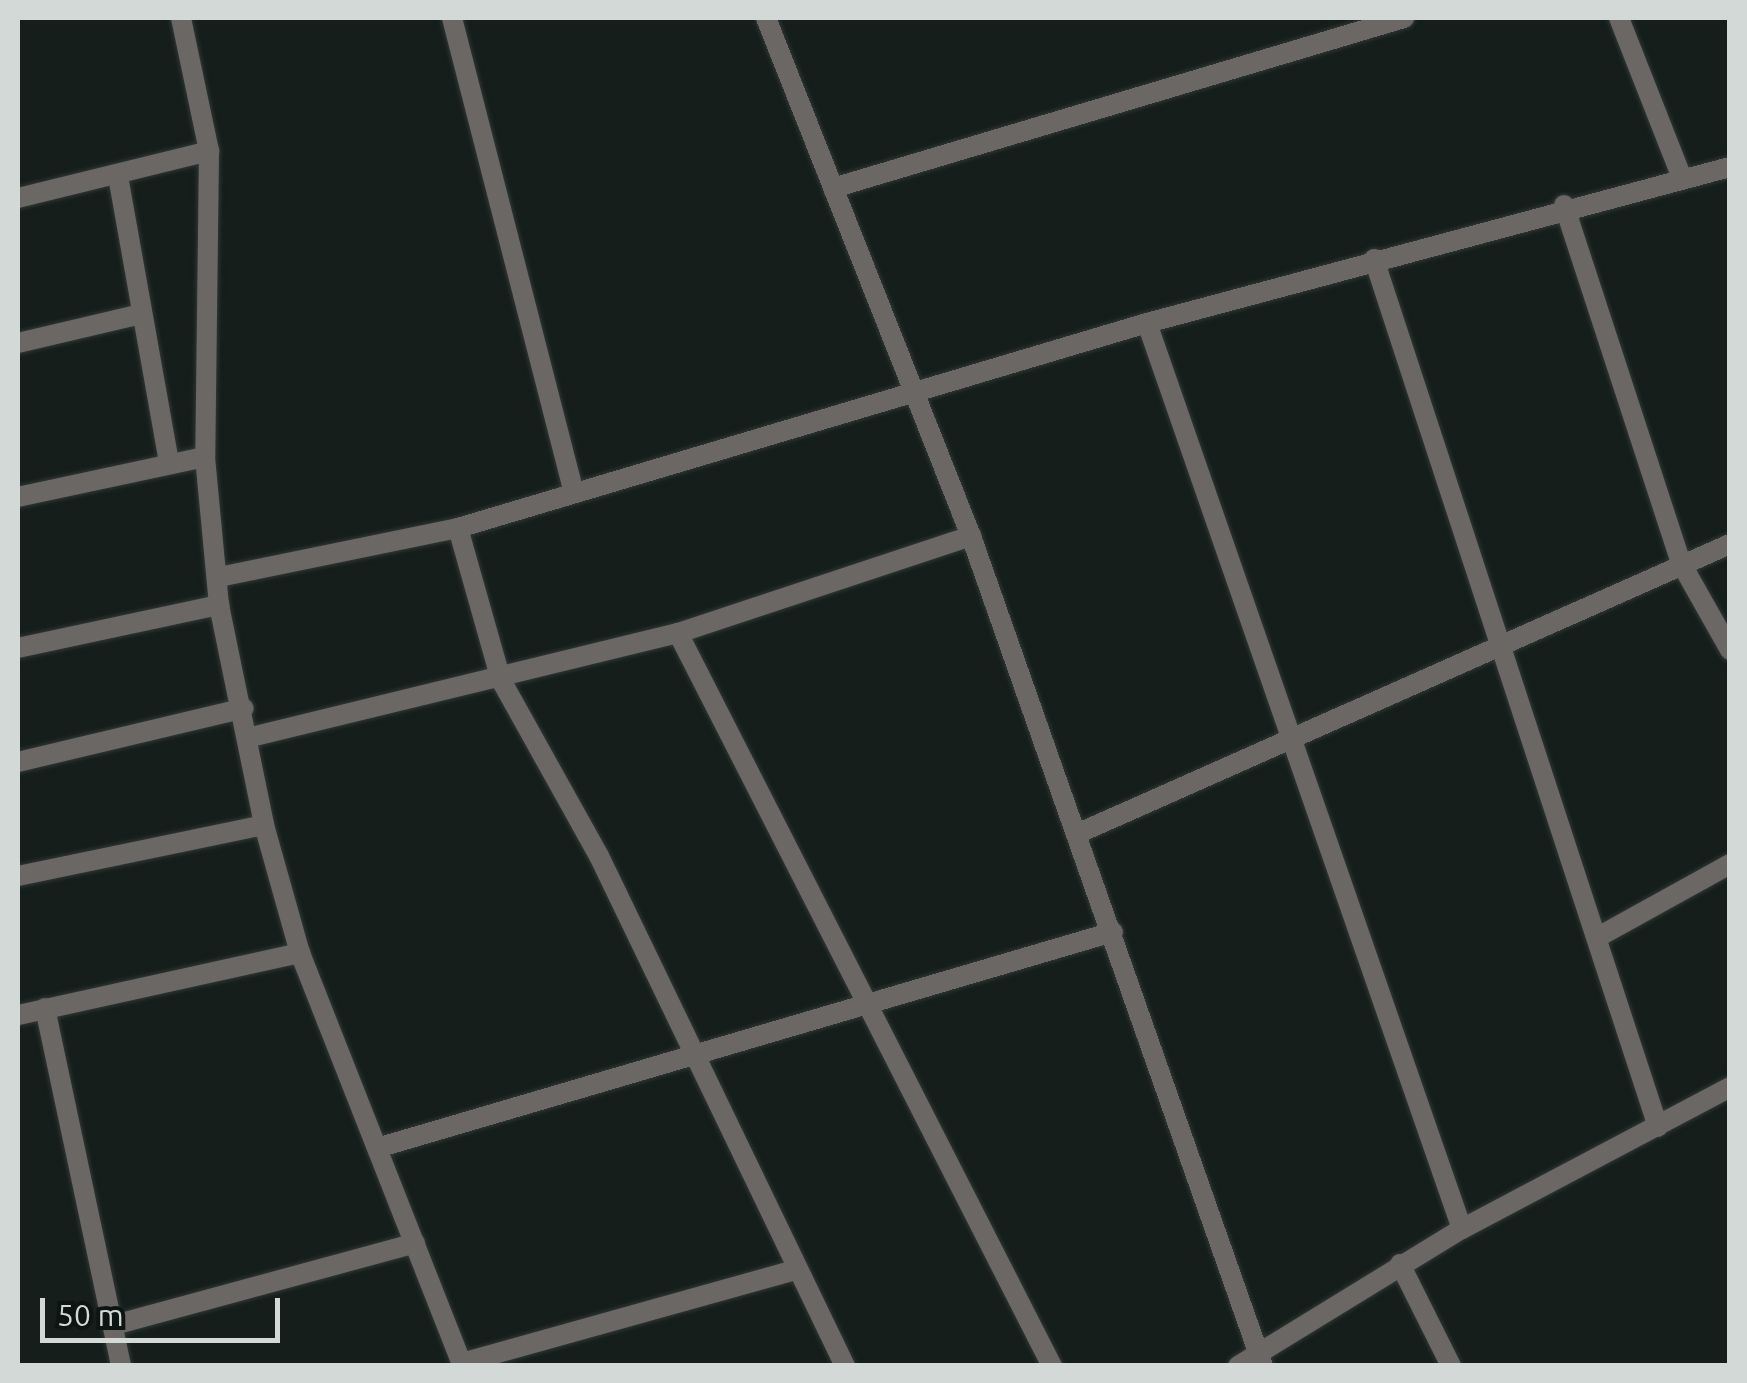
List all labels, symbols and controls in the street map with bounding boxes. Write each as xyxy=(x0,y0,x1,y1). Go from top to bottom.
scale bar xyxy=(45,1278,285,1340)
text: 50 m xyxy=(57,1298,124,1332)

